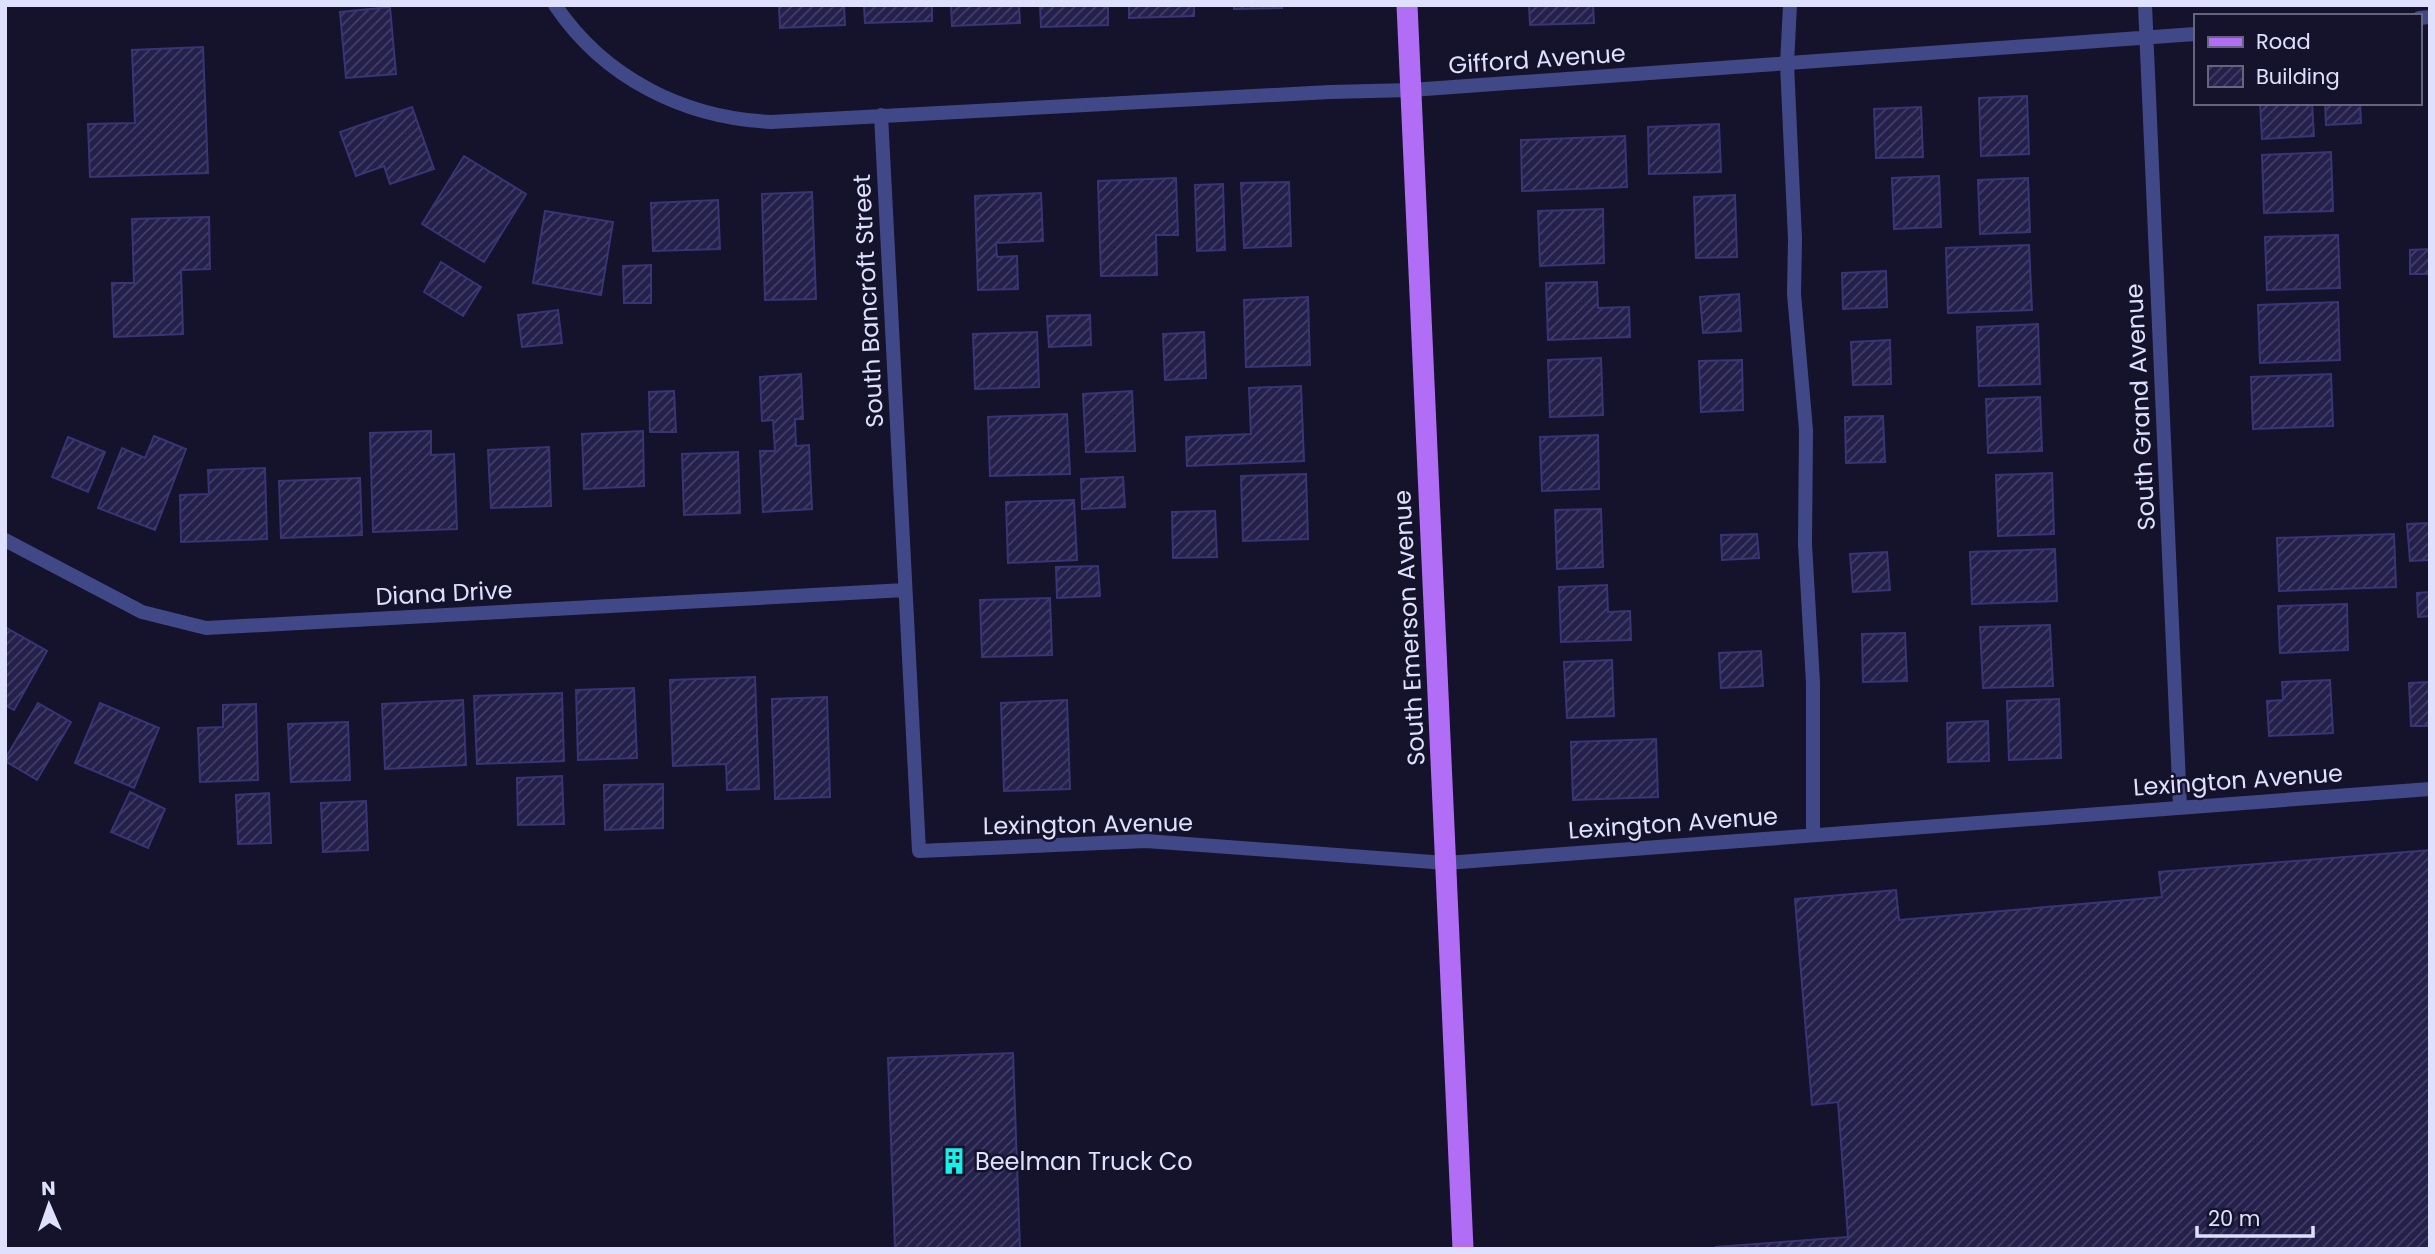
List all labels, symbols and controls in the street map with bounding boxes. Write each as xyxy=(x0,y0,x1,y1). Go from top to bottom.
legend xyxy=(2194,14,2421,105)
text: Road xyxy=(2256,27,2311,56)
street label: Gifford Avenue xyxy=(1447,36,1627,82)
text: Building xyxy=(2256,62,2340,91)
street label: South Bancroft Street xyxy=(845,173,891,429)
street label: South Grand Avenue xyxy=(2117,283,2163,531)
street label: South Emerson Avenue xyxy=(1385,489,1433,767)
street label: Diana Drive xyxy=(375,573,513,613)
street label: Lexington Avenue xyxy=(2132,756,2344,804)
street label: Lexington Avenue xyxy=(1567,799,1779,847)
street label: Lexington Avenue xyxy=(983,806,1193,842)
place label: Beelman Truck Co xyxy=(975,1145,1193,1178)
building icon: Beelman Truck Co xyxy=(939,1146,969,1176)
north arrow xyxy=(14,1170,84,1240)
text: N xyxy=(41,1175,56,1202)
scale bar xyxy=(2197,1194,2312,1238)
text: 20 m xyxy=(2208,1204,2261,1233)

